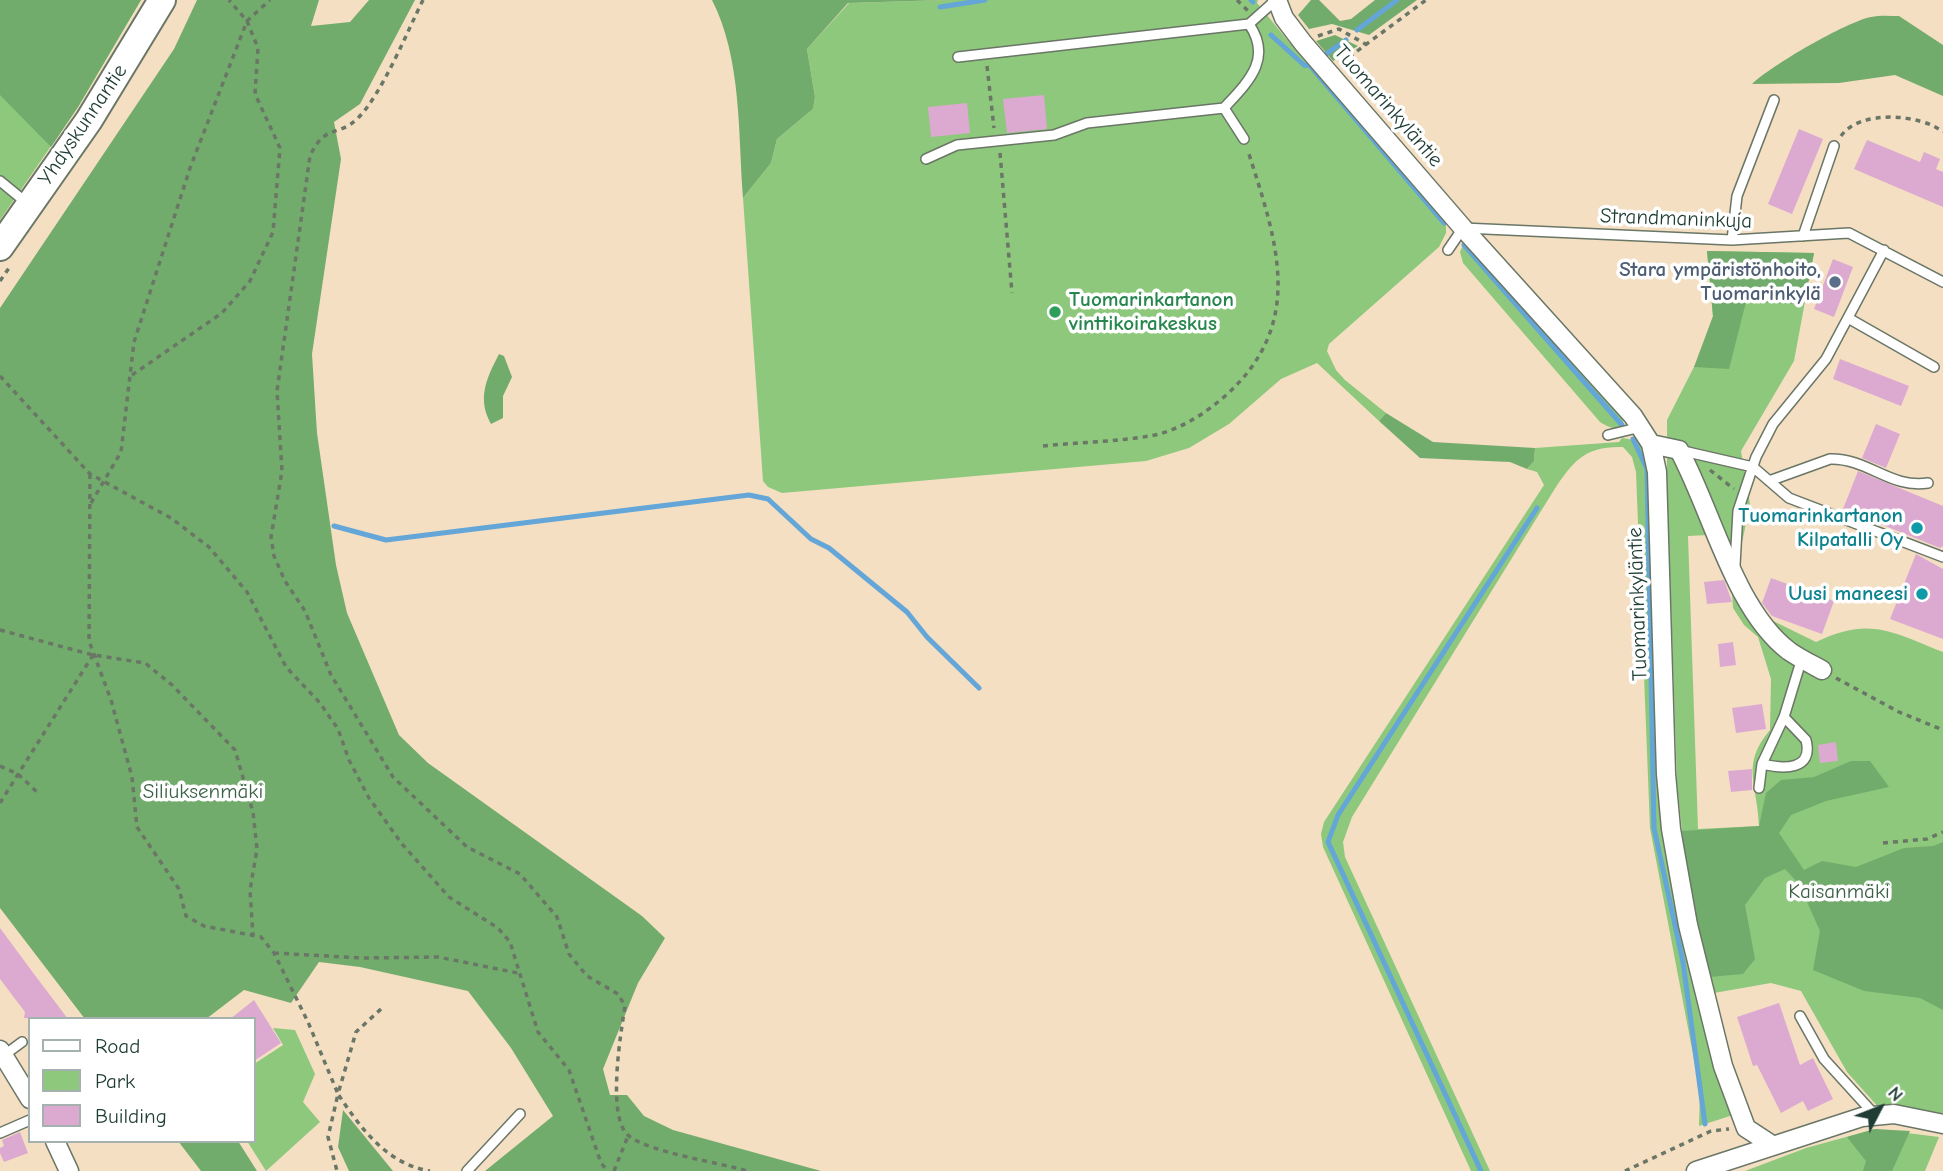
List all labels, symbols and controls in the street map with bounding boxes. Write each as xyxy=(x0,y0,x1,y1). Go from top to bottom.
street label: Tuomarinkyläntie xyxy=(1328,40,1448,172)
street label: Yhdyskunnantie xyxy=(33,60,133,190)
street label: Strandmaninkuja xyxy=(1600,204,1752,234)
place label: Stara ympäristönhoito, Tuomarinkylä xyxy=(1619,257,1821,307)
marker: Stara ympäristönhoito, Tuomarinkylä xyxy=(1827,274,1843,290)
place label: Tuomarinkartanon vinttikoirakeskus xyxy=(1069,287,1234,337)
marker: Tuomarinkartanon vinttikoirakeskus xyxy=(1047,304,1063,320)
place label: Tuomarinkartanon Kilpatalli Oy xyxy=(1738,503,1903,553)
marker: Tuomarinkartanon Kilpatalli Oy xyxy=(1909,520,1925,536)
street label: Tuomarinkyläntie xyxy=(1623,527,1653,681)
place label: Uusi maneesi xyxy=(1788,581,1908,607)
marker: Uusi maneesi xyxy=(1914,586,1930,602)
park label: Siliuksenmäki xyxy=(143,779,263,805)
park label: Kaisanmäki xyxy=(1788,879,1890,905)
legend xyxy=(28,1017,256,1143)
text: Road xyxy=(95,1034,140,1058)
text: Park xyxy=(95,1069,135,1093)
north arrow xyxy=(1845,1073,1915,1143)
text: N xyxy=(1883,1082,1908,1106)
text: Building xyxy=(95,1104,167,1128)

